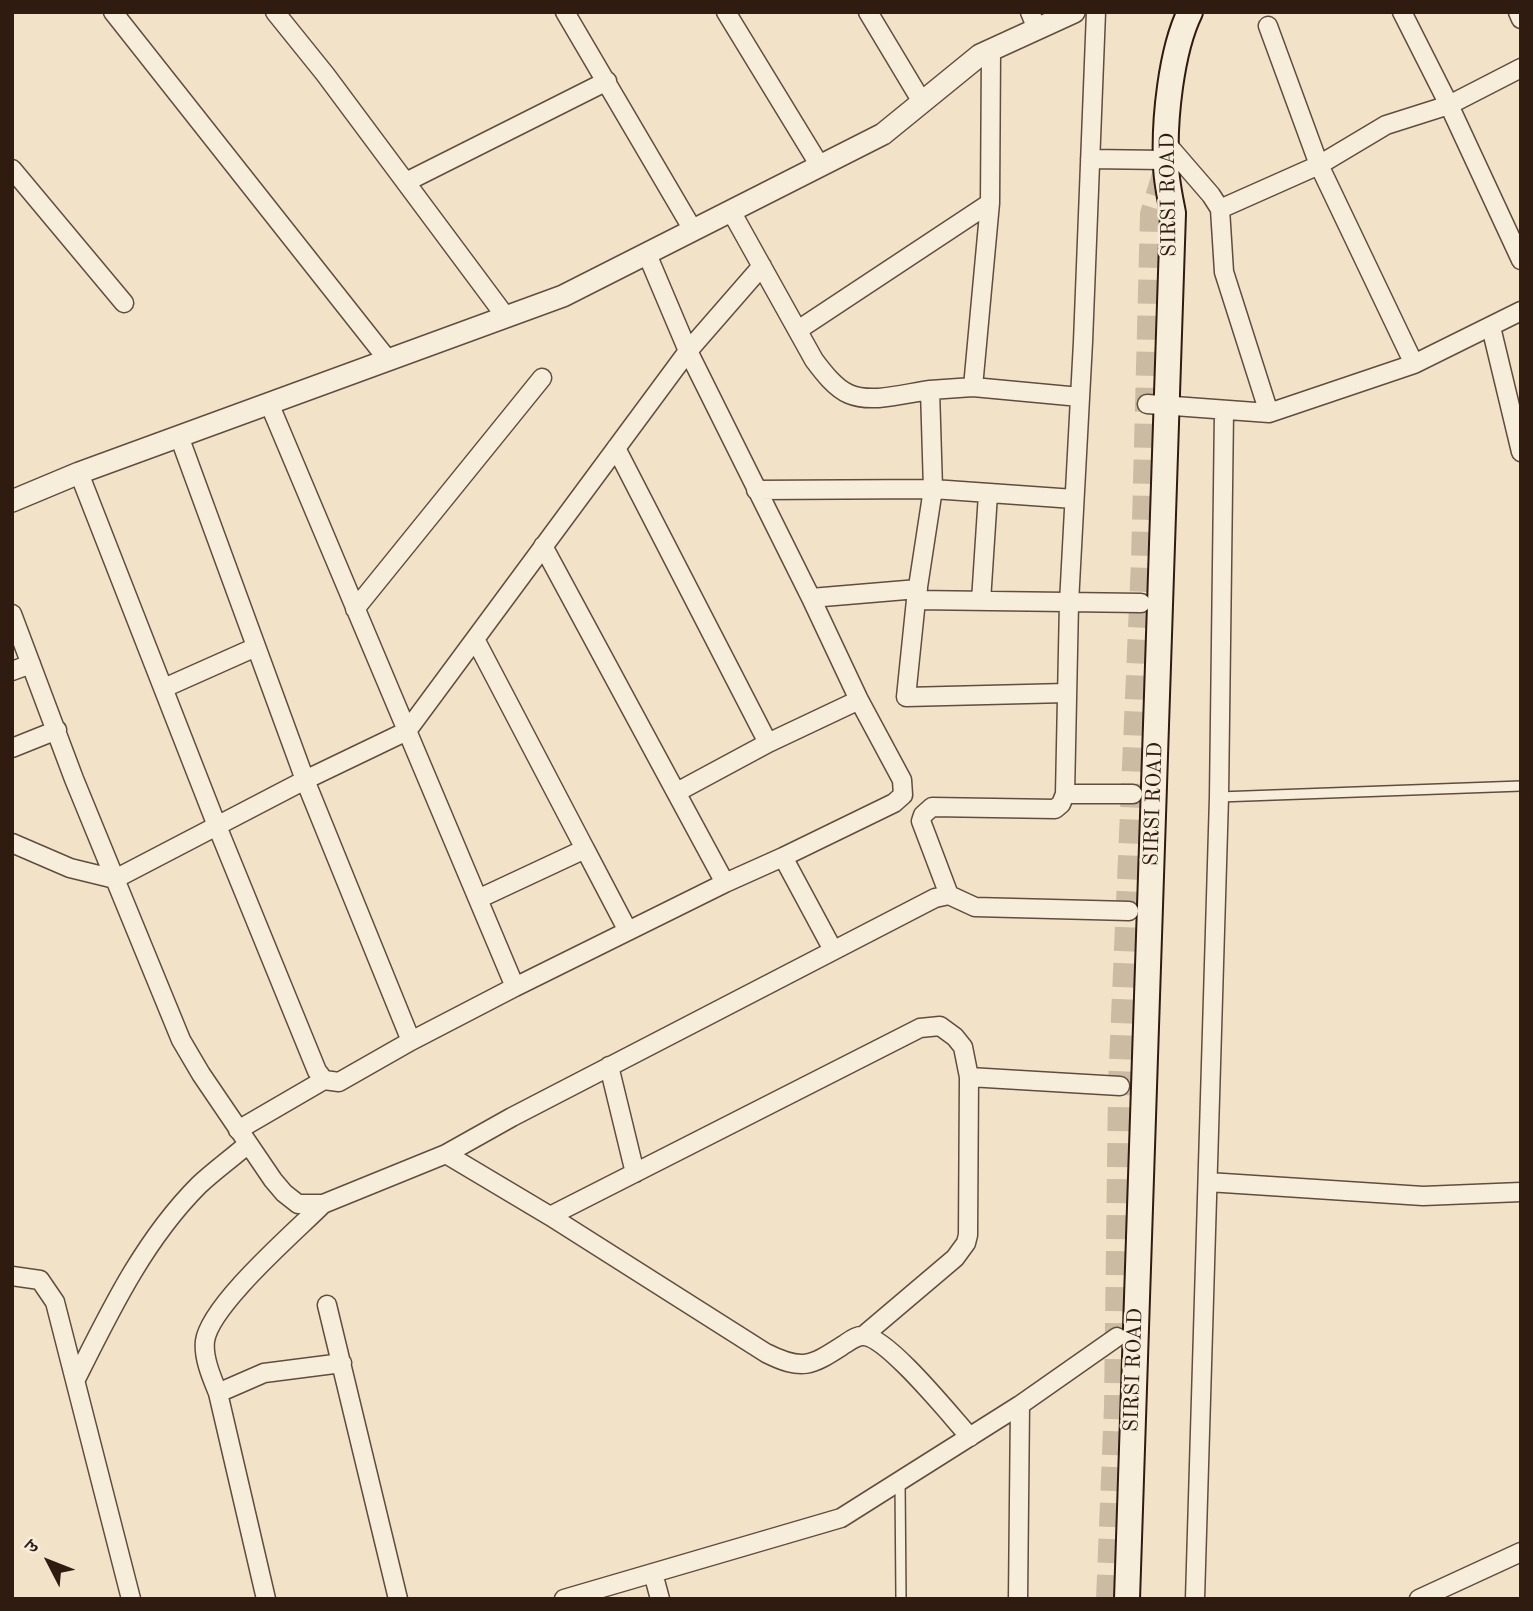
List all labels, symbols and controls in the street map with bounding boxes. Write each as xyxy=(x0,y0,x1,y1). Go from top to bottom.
street label: SIRSI ROAD xyxy=(1155,133,1183,257)
street label: SIRSI ROAD xyxy=(1139,741,1169,867)
street label: SIRSI ROAD xyxy=(1119,1307,1149,1433)
north arrow xyxy=(14,1527,84,1597)
text: उ xyxy=(23,1538,43,1558)

